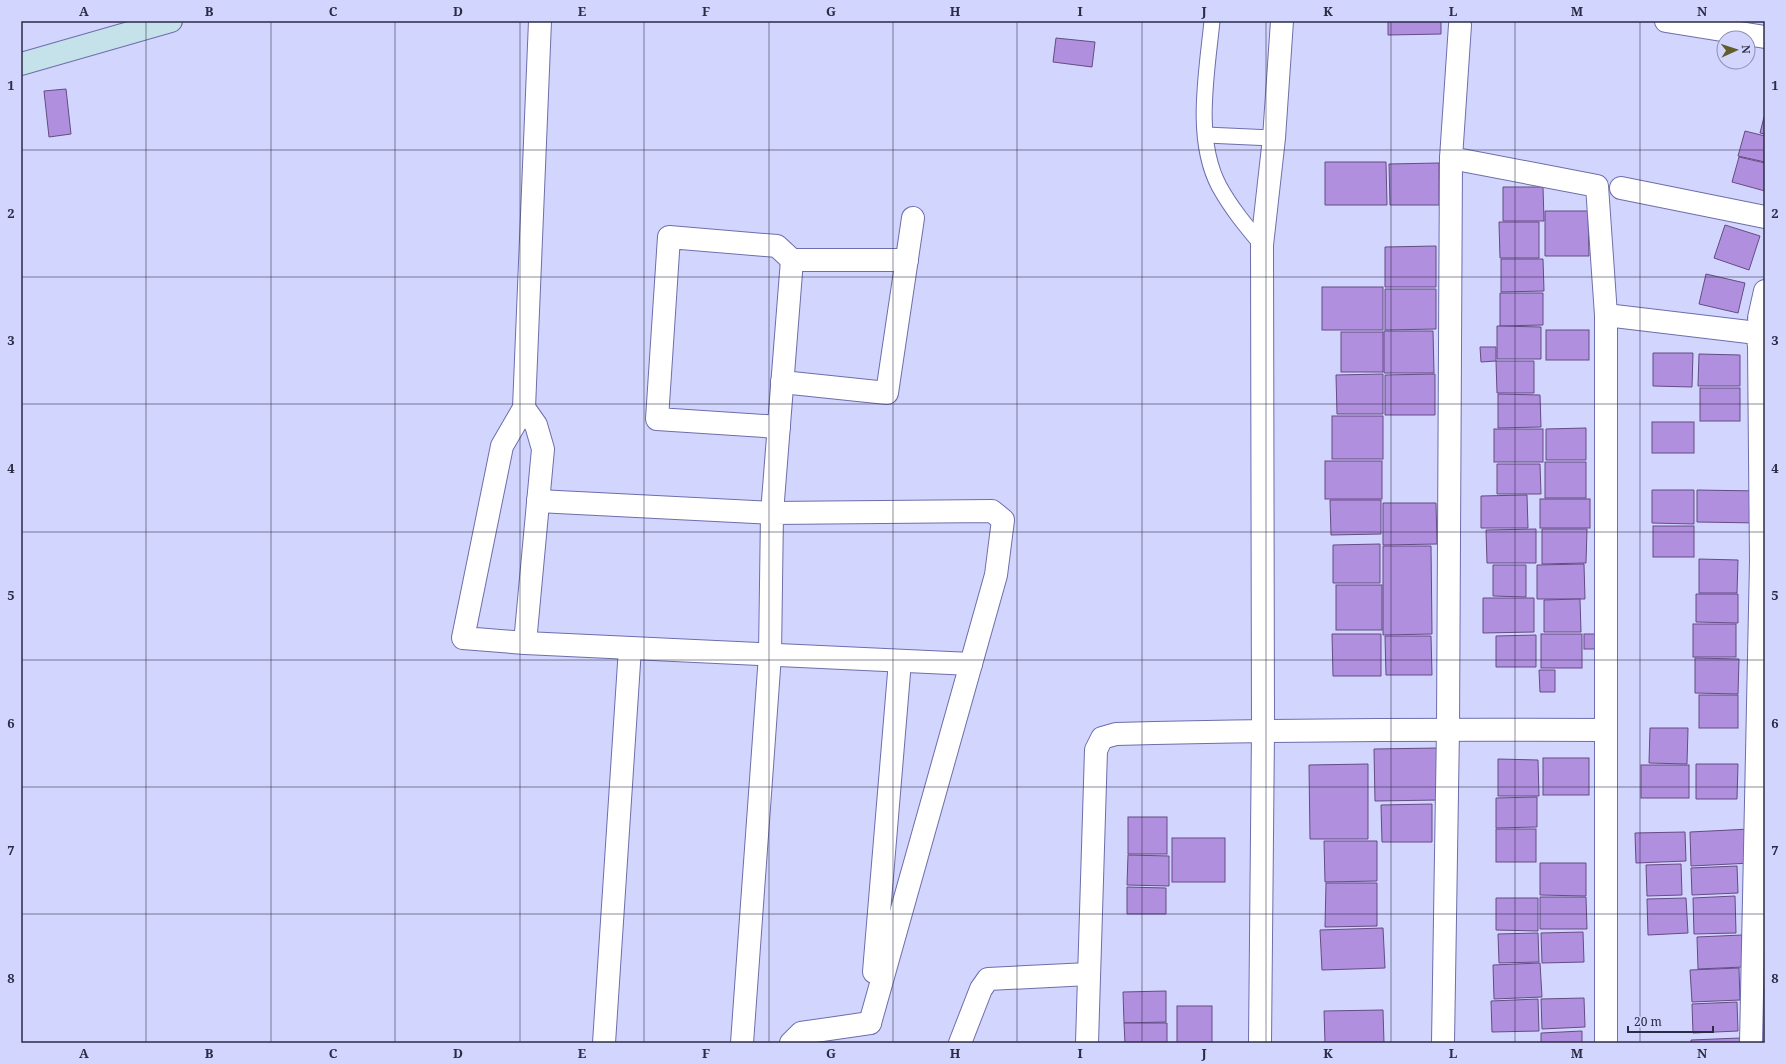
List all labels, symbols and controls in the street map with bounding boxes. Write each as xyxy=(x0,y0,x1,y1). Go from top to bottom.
text: A xyxy=(79,2,89,20)
text: B xyxy=(205,2,214,20)
text: C xyxy=(329,2,338,20)
text: D xyxy=(453,2,463,20)
text: E xyxy=(578,2,587,20)
text: F xyxy=(702,2,710,20)
text: G xyxy=(826,2,836,20)
text: H xyxy=(950,2,961,20)
text: I xyxy=(1077,2,1083,20)
text: J xyxy=(1200,2,1207,20)
text: K xyxy=(1323,2,1333,20)
text: L xyxy=(1449,2,1458,20)
text: M xyxy=(1571,2,1584,20)
text: N xyxy=(1697,2,1708,20)
north arrow xyxy=(1716,30,1756,70)
text: N xyxy=(1739,45,1754,55)
text: 1 xyxy=(7,76,15,94)
text: 1 xyxy=(1771,76,1779,94)
text: 2 xyxy=(7,204,15,222)
text: 2 xyxy=(1771,204,1779,222)
text: 3 xyxy=(7,331,15,349)
text: 3 xyxy=(1771,331,1779,349)
text: 4 xyxy=(7,459,15,477)
text: 4 xyxy=(1771,459,1779,477)
text: 5 xyxy=(7,586,15,604)
text: 5 xyxy=(1771,586,1779,604)
text: 6 xyxy=(7,714,15,732)
text: 6 xyxy=(1771,714,1779,732)
text: 7 xyxy=(7,841,15,859)
text: 7 xyxy=(1771,841,1779,859)
text: 8 xyxy=(7,969,15,987)
text: 8 xyxy=(1771,969,1779,987)
scale bar xyxy=(1628,1008,1713,1034)
text: 20 m xyxy=(1634,1013,1662,1030)
text: A xyxy=(79,1044,89,1062)
text: B xyxy=(205,1044,214,1062)
text: C xyxy=(329,1044,338,1062)
text: D xyxy=(453,1044,463,1062)
text: E xyxy=(578,1044,587,1062)
text: F xyxy=(702,1044,710,1062)
text: G xyxy=(826,1044,836,1062)
text: H xyxy=(950,1044,961,1062)
text: I xyxy=(1077,1044,1083,1062)
text: J xyxy=(1200,1044,1207,1062)
text: K xyxy=(1323,1044,1333,1062)
text: L xyxy=(1449,1044,1458,1062)
text: M xyxy=(1571,1044,1584,1062)
text: N xyxy=(1697,1044,1708,1062)

